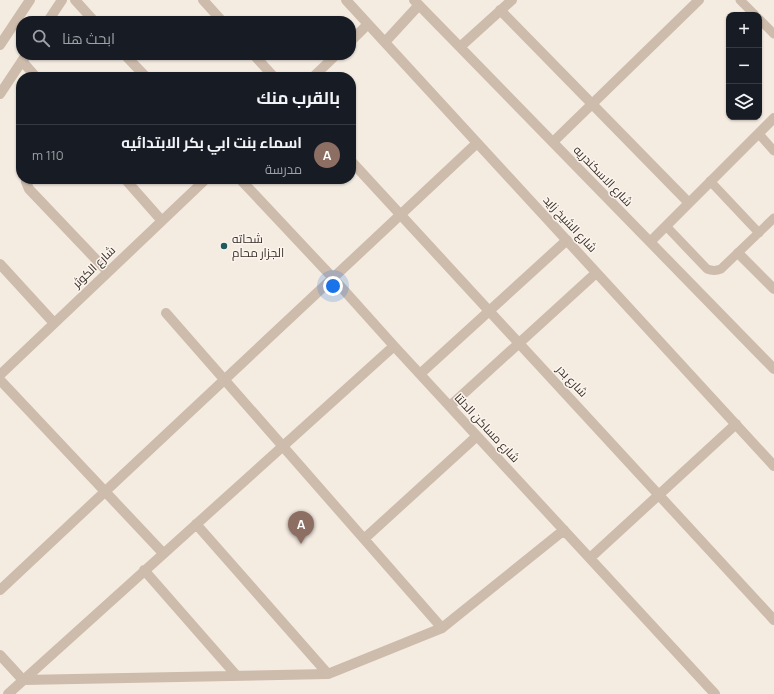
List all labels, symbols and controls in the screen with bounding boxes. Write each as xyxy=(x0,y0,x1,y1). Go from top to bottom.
map controls xyxy=(726,12,762,120)
button: + xyxy=(726,12,762,48)
search box xyxy=(16,16,356,60)
icon: search xyxy=(30,27,52,49)
text: ابحث هنا xyxy=(62,28,115,49)
button: − xyxy=(726,48,762,84)
button: layers xyxy=(726,84,762,120)
text: بالقرب منك xyxy=(256,86,340,109)
text: اسماء بنت ابي بكر الابتدائيه xyxy=(121,132,302,153)
street label: شارع الاسكندريه xyxy=(570,141,637,210)
text: 110 m xyxy=(32,146,64,164)
text: A xyxy=(323,146,331,164)
text: مدرسة xyxy=(265,160,302,178)
street label: شارع الشيخ زايد xyxy=(540,192,601,256)
place label: شحاته الجزار محام xyxy=(232,230,284,261)
marker: شحاته الجزار محام xyxy=(219,241,229,251)
street label: شارع الكوثر xyxy=(68,242,119,292)
your location xyxy=(323,276,343,296)
street label: شارع بدر xyxy=(552,360,592,401)
street label: شارع مساكن الدلتا xyxy=(451,389,524,466)
pin: A xyxy=(288,511,314,544)

